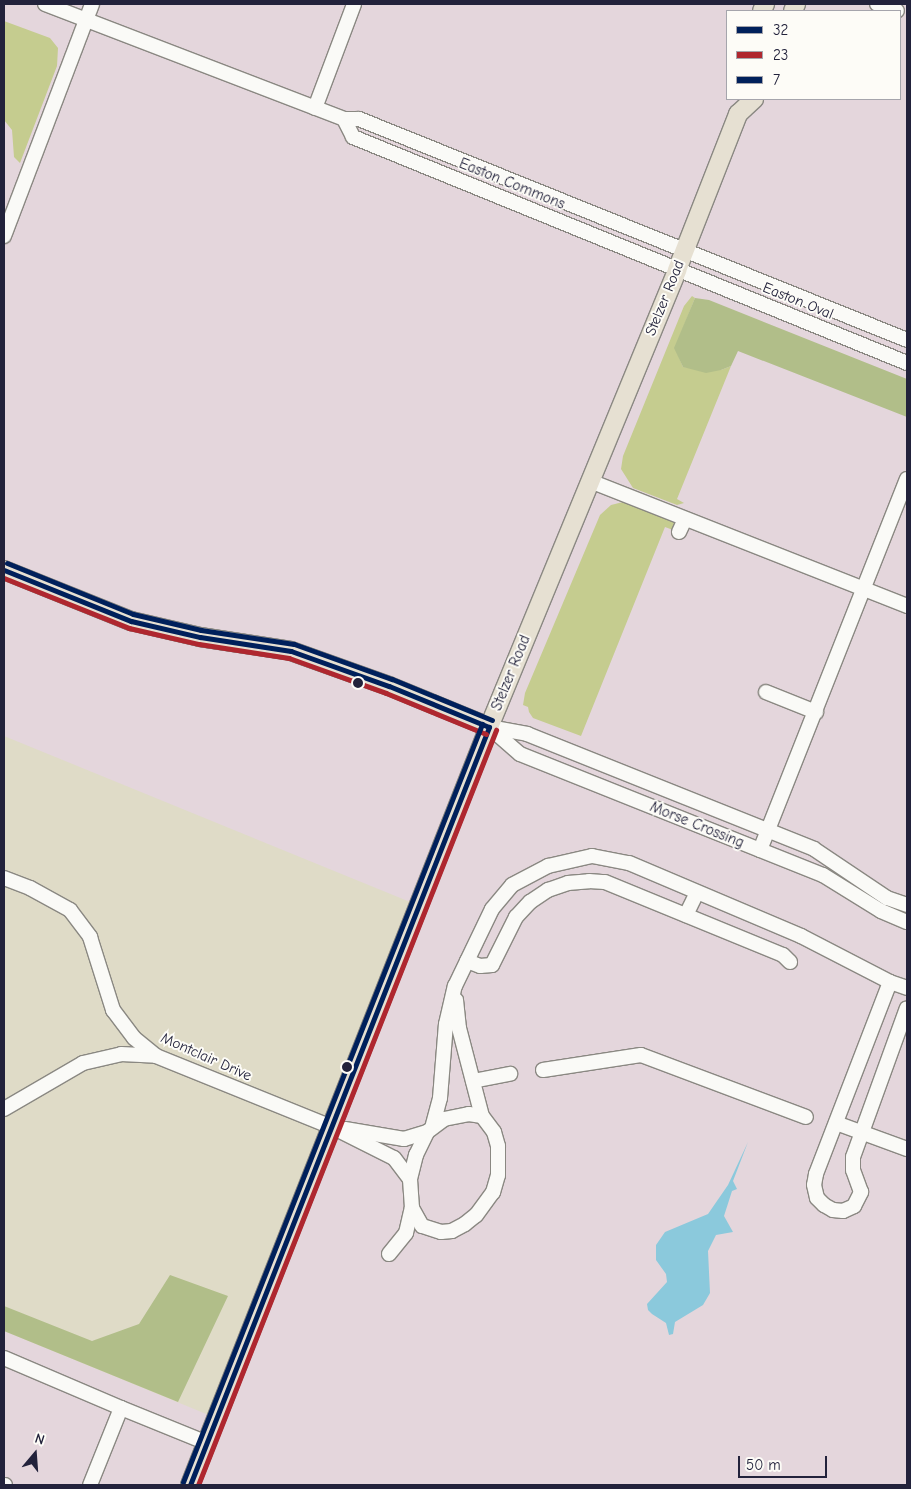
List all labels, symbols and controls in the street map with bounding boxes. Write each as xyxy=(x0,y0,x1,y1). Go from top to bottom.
legend xyxy=(726,10,901,100)
text: 32 xyxy=(773,21,788,39)
text: 23 xyxy=(773,46,788,64)
text: 7 xyxy=(773,71,780,89)
street label: Easton Commons xyxy=(456,155,568,213)
street label: Stelzer Road xyxy=(642,258,688,338)
street label: Easton Oval xyxy=(760,279,836,323)
street label: Stelzer Road xyxy=(488,633,534,713)
unlabelled marker xyxy=(353,678,363,688)
street label: Morse Crossing xyxy=(647,798,747,852)
street label: Montclair Drive xyxy=(158,1029,254,1085)
unlabelled marker xyxy=(342,1062,352,1072)
north arrow xyxy=(10,1429,60,1479)
text: N xyxy=(33,1430,47,1449)
scale bar xyxy=(741,1446,830,1478)
text: 50 m xyxy=(746,1456,781,1474)

